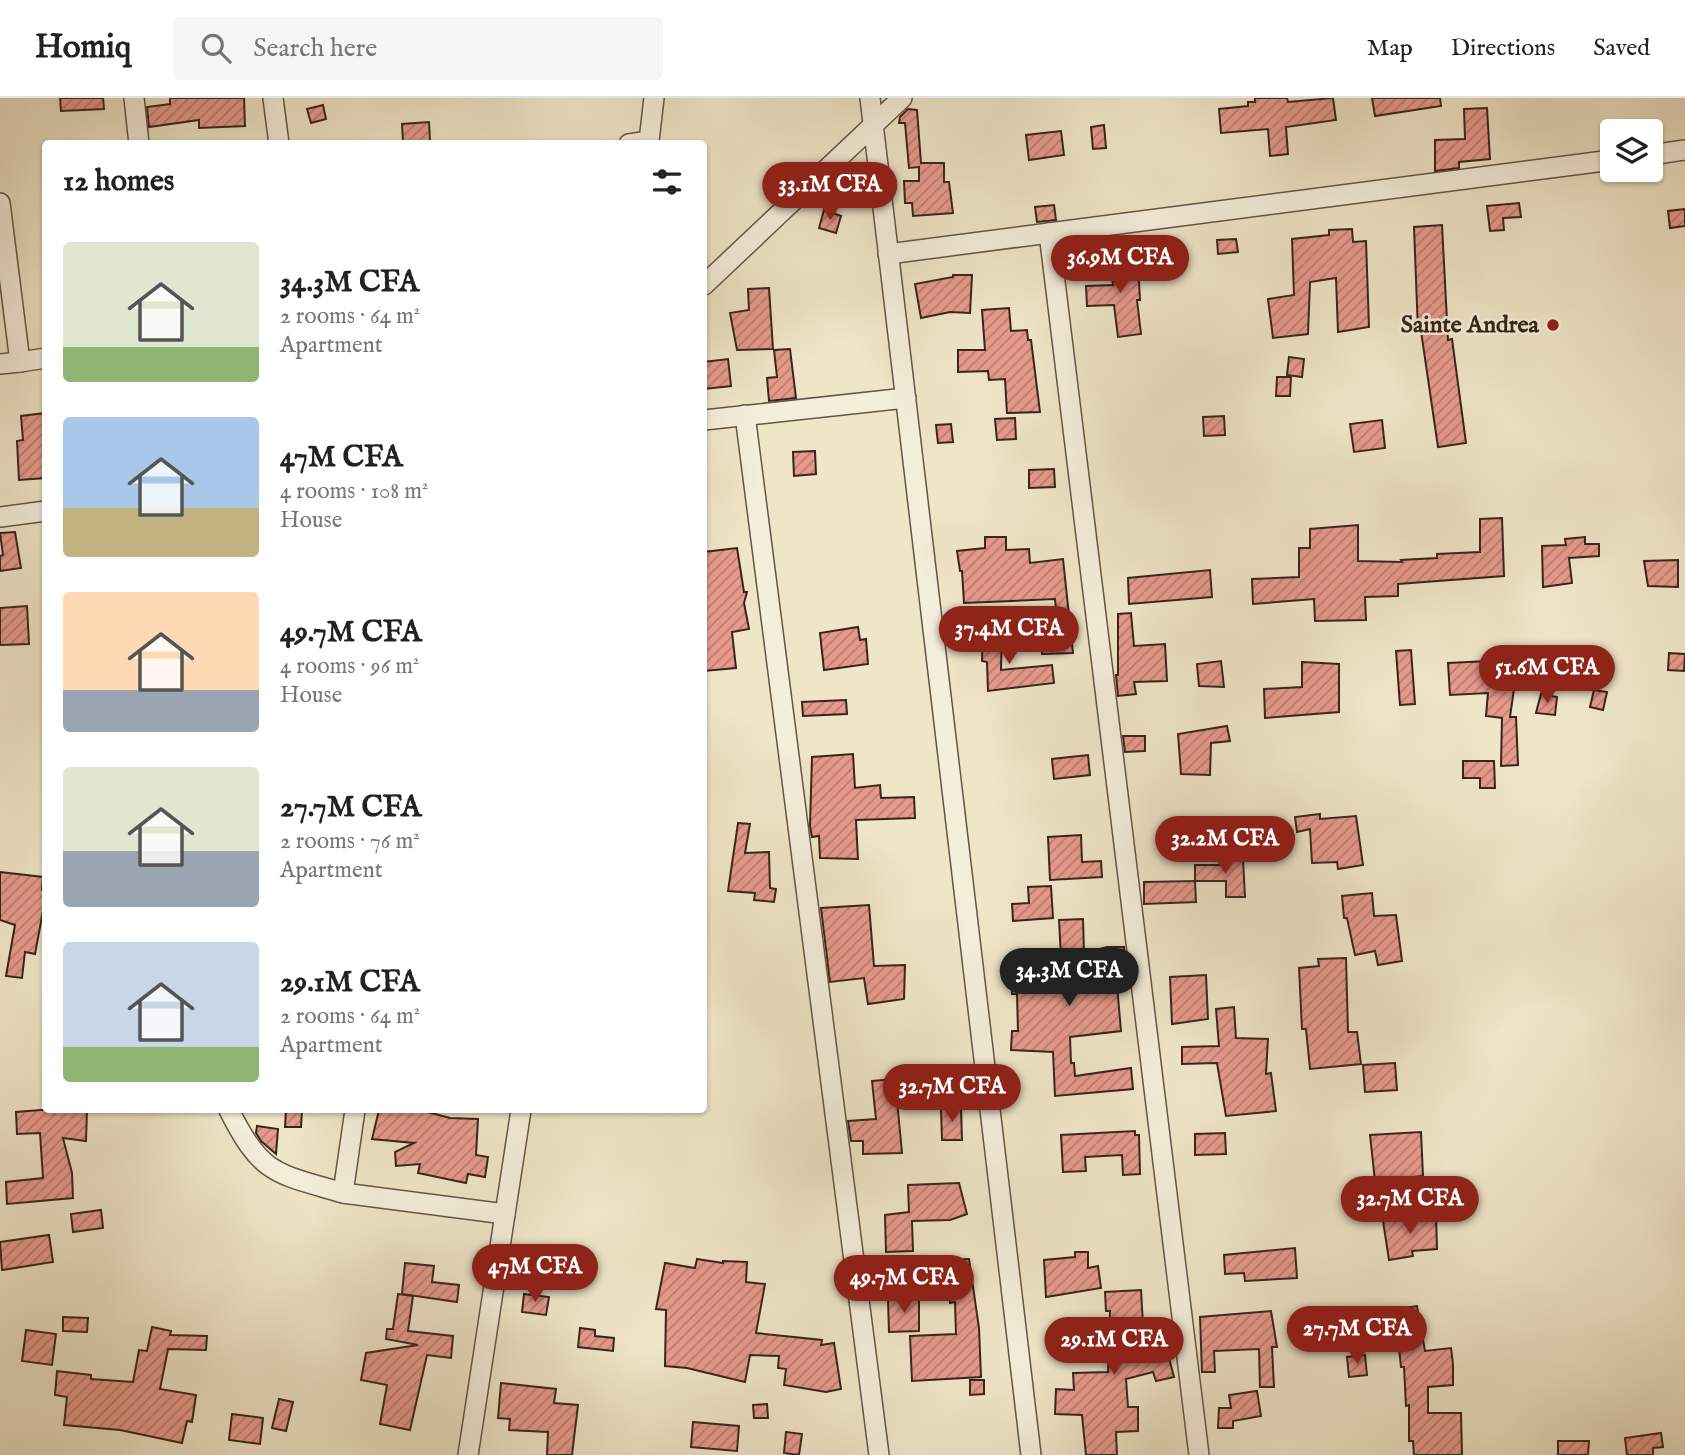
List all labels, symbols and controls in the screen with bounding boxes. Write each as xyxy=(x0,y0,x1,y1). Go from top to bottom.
search box xyxy=(173,17,663,80)
text: Homiq xyxy=(35,27,131,69)
icon: search xyxy=(197,29,235,67)
text: Search here xyxy=(253,32,377,65)
text: Map xyxy=(1367,33,1413,64)
text: Directions xyxy=(1451,33,1555,64)
text: Saved xyxy=(1593,33,1650,64)
map controls xyxy=(1600,119,1663,182)
button: layers xyxy=(1600,119,1663,182)
pin: 33.1M CFA xyxy=(750,162,910,222)
text: 12 homes xyxy=(63,163,174,201)
icon: filters xyxy=(648,163,686,201)
text: 33.1M CFA xyxy=(778,170,882,199)
pin: 36.9M CFA xyxy=(1040,236,1200,295)
text: 36.9M CFA xyxy=(1067,243,1173,272)
text: 34.3M CFA xyxy=(280,264,419,302)
icon: home xyxy=(119,270,203,354)
text: 2 rooms · 64 m² xyxy=(280,302,420,331)
place label: Sainte Andrea xyxy=(1401,310,1540,341)
marker: Sainte Andrea xyxy=(1545,317,1561,333)
text: Apartment xyxy=(280,331,383,360)
text: 47M CFA xyxy=(280,439,403,477)
icon: home xyxy=(119,445,203,529)
text: 4 rooms · 108 m² xyxy=(280,477,428,506)
text: House xyxy=(280,506,342,535)
pin: 37.4M CFA xyxy=(929,606,1089,666)
text: 49.7M CFA xyxy=(280,614,421,652)
text: 37.4M CFA xyxy=(955,614,1063,643)
icon: home xyxy=(119,620,203,704)
pin: 51.6M CFA xyxy=(1467,646,1627,705)
text: 4 rooms · 96 m² xyxy=(280,652,419,681)
text: 51.6M CFA xyxy=(1495,653,1599,682)
text: House xyxy=(280,681,342,710)
text: 27.7M CFA xyxy=(280,789,421,827)
icon: home xyxy=(119,795,203,879)
pin: 32.2M CFA xyxy=(1145,816,1305,876)
text: 32.2M CFA xyxy=(1171,824,1279,853)
text: 2 rooms · 76 m² xyxy=(280,827,420,856)
text: Apartment xyxy=(280,856,383,885)
pin: 34.3M CFA xyxy=(989,948,1149,1008)
text: 34.3M CFA xyxy=(1016,956,1122,985)
text: 29.1M CFA xyxy=(280,964,420,1002)
icon: home xyxy=(119,970,203,1054)
text: 2 rooms · 64 m² xyxy=(280,1002,420,1031)
text: Apartment xyxy=(280,1031,383,1060)
pin: 32.7M CFA xyxy=(872,1065,1032,1124)
text: 32.7M CFA xyxy=(899,1072,1005,1101)
pin: 32.7M CFA xyxy=(1330,1176,1490,1236)
text: 32.7M CFA xyxy=(1357,1184,1463,1213)
pin: 47M CFA xyxy=(470,1244,600,1304)
text: 47M CFA xyxy=(488,1252,582,1281)
pin: 49.7M CFA xyxy=(824,1256,984,1315)
text: 49.7M CFA xyxy=(850,1263,958,1292)
pin: 27.7M CFA xyxy=(1277,1306,1437,1366)
text: 27.7M CFA xyxy=(1303,1314,1411,1343)
pin: 29.1M CFA xyxy=(1034,1318,1194,1377)
text: 29.1M CFA xyxy=(1061,1325,1167,1354)

